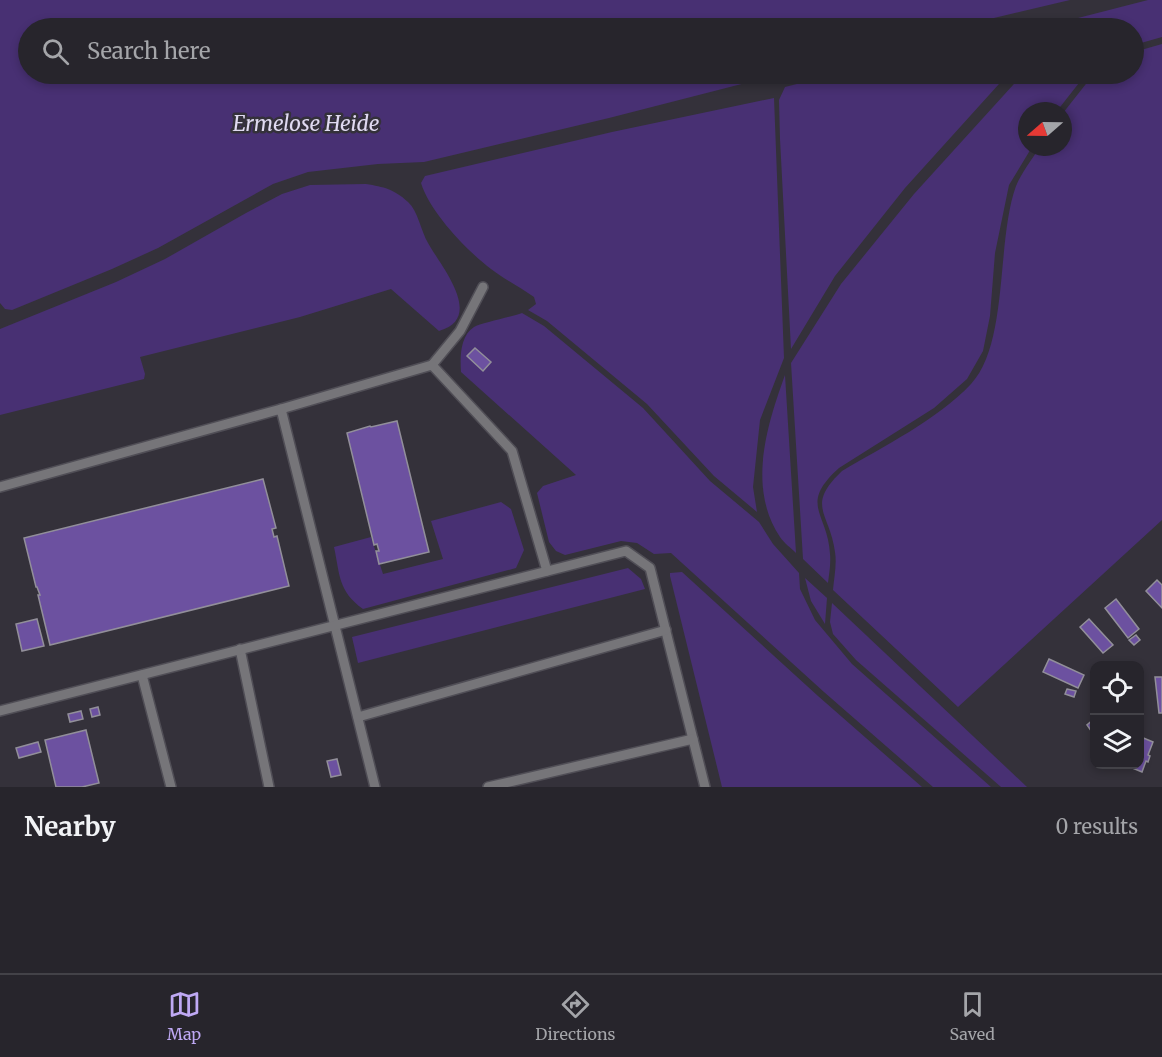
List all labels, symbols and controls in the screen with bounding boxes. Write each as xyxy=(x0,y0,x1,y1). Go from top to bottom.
search box xyxy=(18,18,1144,84)
icon: search xyxy=(39,35,72,68)
text: Search here xyxy=(87,37,210,65)
north arrow xyxy=(1018,102,1072,156)
park label: Ermelose Heide xyxy=(233,110,379,137)
map controls xyxy=(1090,661,1144,769)
button: locate xyxy=(1090,661,1144,715)
button: layers xyxy=(1090,715,1144,769)
text: Nearby xyxy=(24,810,116,843)
text: 0 results xyxy=(1055,814,1138,839)
tab: Map xyxy=(167,988,201,1044)
tab: Directions xyxy=(535,988,615,1044)
tab: Saved xyxy=(950,988,995,1044)

